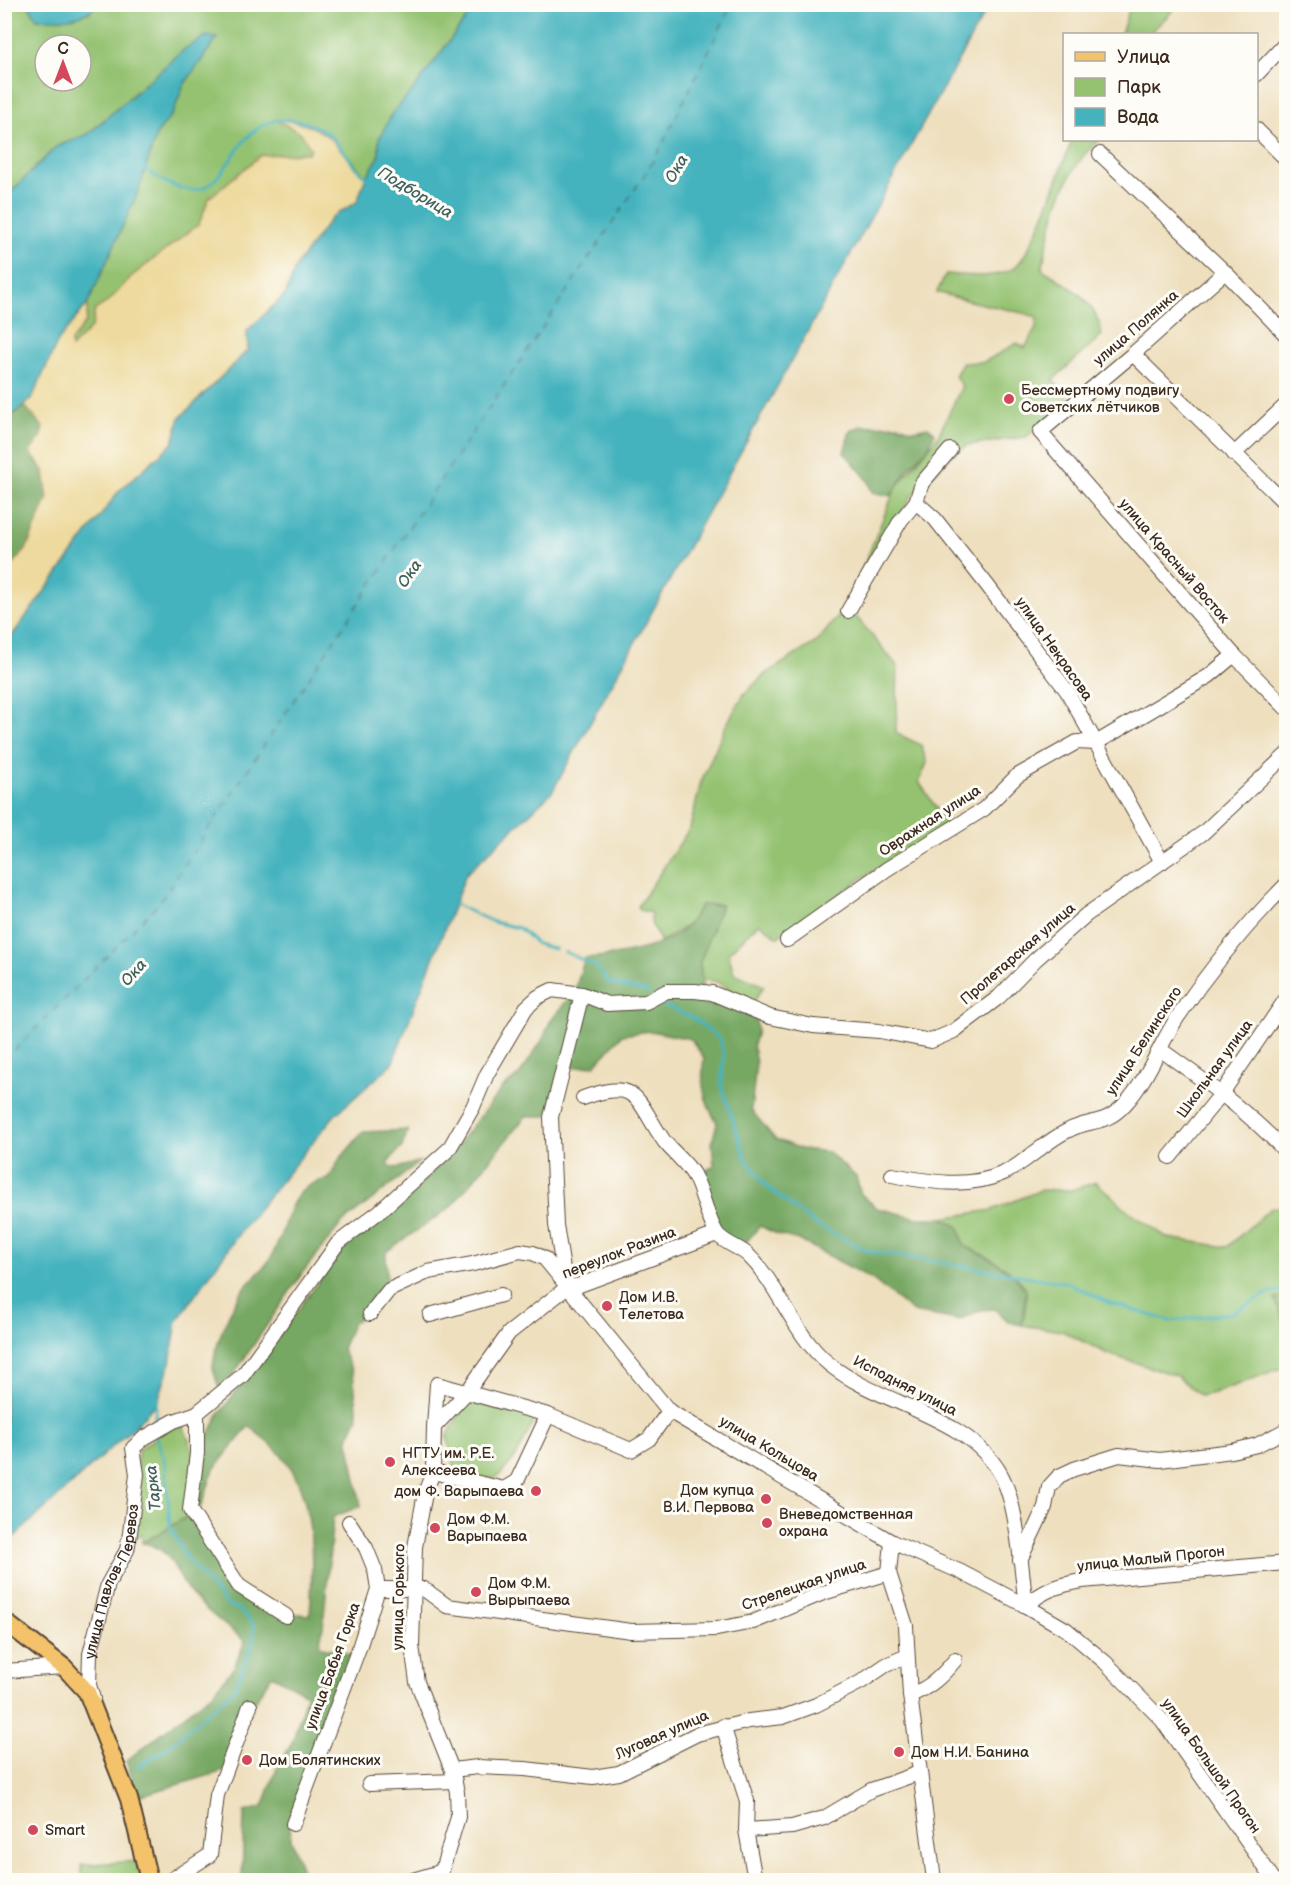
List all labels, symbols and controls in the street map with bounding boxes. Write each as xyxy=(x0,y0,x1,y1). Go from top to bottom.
north arrow xyxy=(33,33,93,93)
legend xyxy=(1063,33,1258,141)
text: С xyxy=(57,40,69,59)
text: Улица xyxy=(1117,47,1171,68)
text: Парк xyxy=(1117,77,1161,98)
text: Вода xyxy=(1117,107,1159,128)
water label: Ока xyxy=(661,151,693,187)
water label: Подборица xyxy=(374,163,456,223)
street label: улица Полянка xyxy=(1090,286,1182,370)
place label: Бессмертному подвигу Советских лётчиков xyxy=(1021,381,1179,417)
marker: Бессмертному подвигу Советских лётчиков xyxy=(1002,392,1016,406)
street label: улица Красный Восток xyxy=(1115,495,1233,627)
water label: Ока xyxy=(394,556,426,592)
street label: улица Некрасова xyxy=(1011,593,1097,705)
street label: Овражная улица xyxy=(875,781,985,861)
street label: Пролетарская улица xyxy=(957,899,1079,1009)
water label: Ока xyxy=(117,956,151,990)
street label: улица Белинского xyxy=(1102,983,1186,1099)
street label: Школьная улица xyxy=(1173,1016,1257,1122)
street label: переулок Разина xyxy=(559,1223,679,1283)
place label: Дом И.В. Телетова xyxy=(619,1288,684,1324)
marker: Дом И.В. Телетова xyxy=(600,1299,614,1313)
street label: Исподняя улица xyxy=(850,1352,960,1420)
street label: улица Кольцова xyxy=(716,1412,822,1486)
place label: НГТУ им. Р.Е. Алексеева xyxy=(401,1444,494,1480)
marker: НГТУ им. Р.Е. Алексеева xyxy=(383,1455,397,1469)
water label: Тарка xyxy=(142,1464,166,1512)
place label: Дом купца В.И. Первова xyxy=(663,1481,754,1517)
place label: дом Ф. Варыпаева xyxy=(394,1482,524,1501)
marker: дом Ф. Варыпаева xyxy=(529,1484,543,1498)
marker: Дом купца В.И. Первова xyxy=(759,1492,773,1506)
street label: улица Павлов-Перевоз xyxy=(80,1503,143,1659)
place label: Вневедомственная охрана xyxy=(779,1505,913,1541)
place label: Дом Ф.М. Варыпаева xyxy=(447,1510,527,1546)
marker: Вневедомственная охрана xyxy=(760,1516,774,1530)
marker: Дом Ф.М. Варыпаева xyxy=(428,1521,442,1535)
street label: улица Малый Прогон xyxy=(1076,1542,1226,1576)
street label: улица Горького xyxy=(389,1543,409,1650)
street label: Стрелецкая улица xyxy=(739,1555,869,1615)
place label: Дом Ф.М. Вырыпаева xyxy=(488,1574,570,1610)
marker: Дом Ф.М. Вырыпаева xyxy=(469,1585,483,1599)
street label: улица Бабья Горка xyxy=(301,1600,365,1732)
street label: улица Большой Прогон xyxy=(1157,1695,1265,1837)
street label: Луговая улица xyxy=(611,1706,712,1764)
place label: Дом Н.И. Банина xyxy=(911,1743,1029,1762)
marker: Дом Н.И. Банина xyxy=(892,1745,906,1759)
place label: Дом Болятинских xyxy=(259,1751,381,1770)
marker: Дом Болятинских xyxy=(240,1753,254,1767)
place label: Smart xyxy=(45,1821,86,1840)
marker: Smart xyxy=(26,1823,40,1837)

